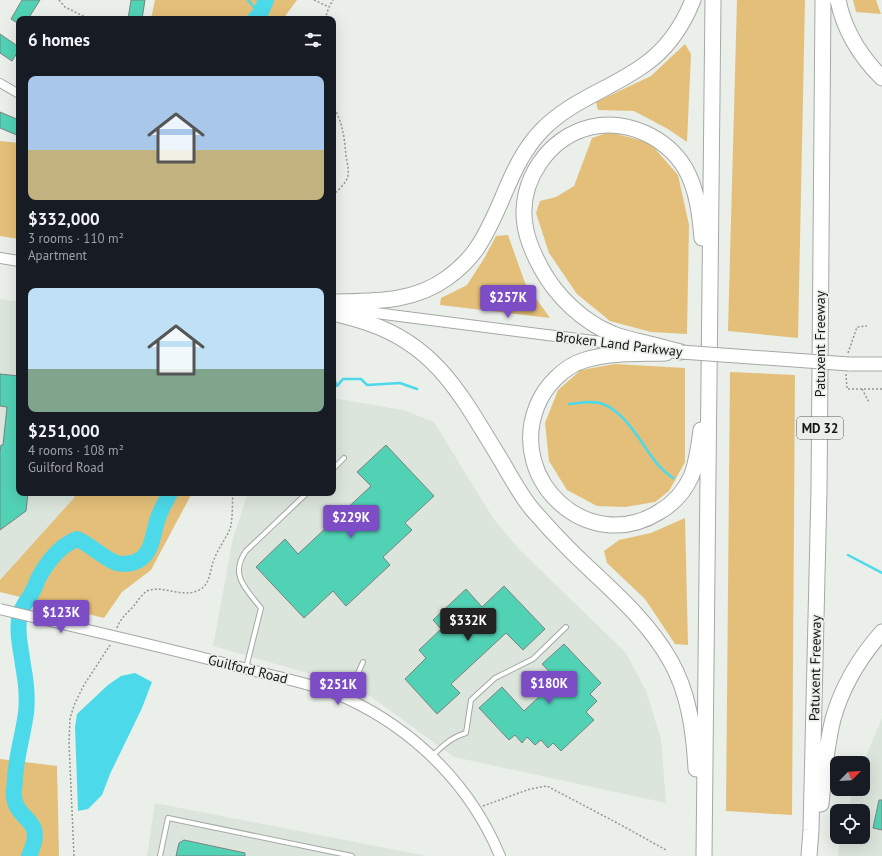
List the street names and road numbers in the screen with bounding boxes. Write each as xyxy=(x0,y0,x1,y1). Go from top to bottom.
street label: Patuxent Freeway xyxy=(811,290,829,397)
street label: Broken Land Parkway xyxy=(554,327,684,361)
road number: MD 32 xyxy=(797,417,843,439)
street label: Patuxent Freeway xyxy=(805,614,825,721)
street label: Guilford Road xyxy=(206,650,290,688)

